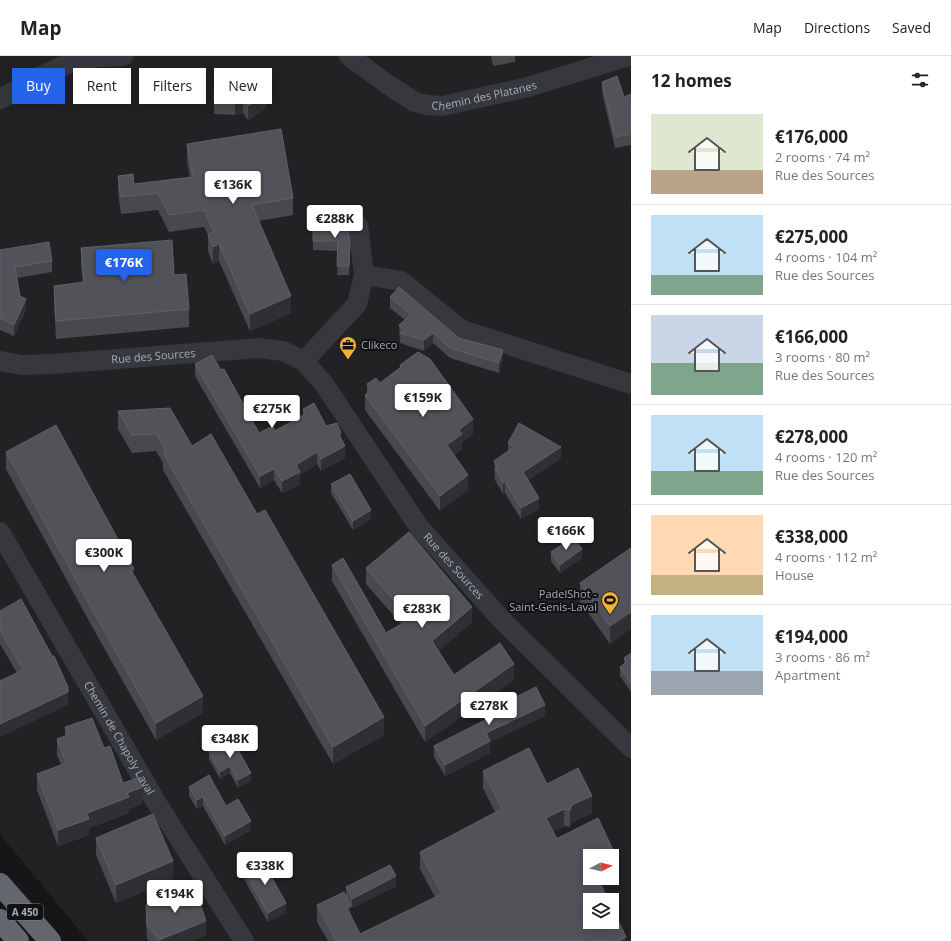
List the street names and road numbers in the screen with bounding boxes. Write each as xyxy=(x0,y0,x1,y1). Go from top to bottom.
street label: Chemin des Platanes xyxy=(431,77,538,113)
street label: Rue des Sources xyxy=(111,345,196,366)
street label: Rue des Sources xyxy=(421,529,488,602)
street label: Chemin de Chapoly Laval xyxy=(81,678,158,797)
road number: A 450 xyxy=(7,904,43,920)

